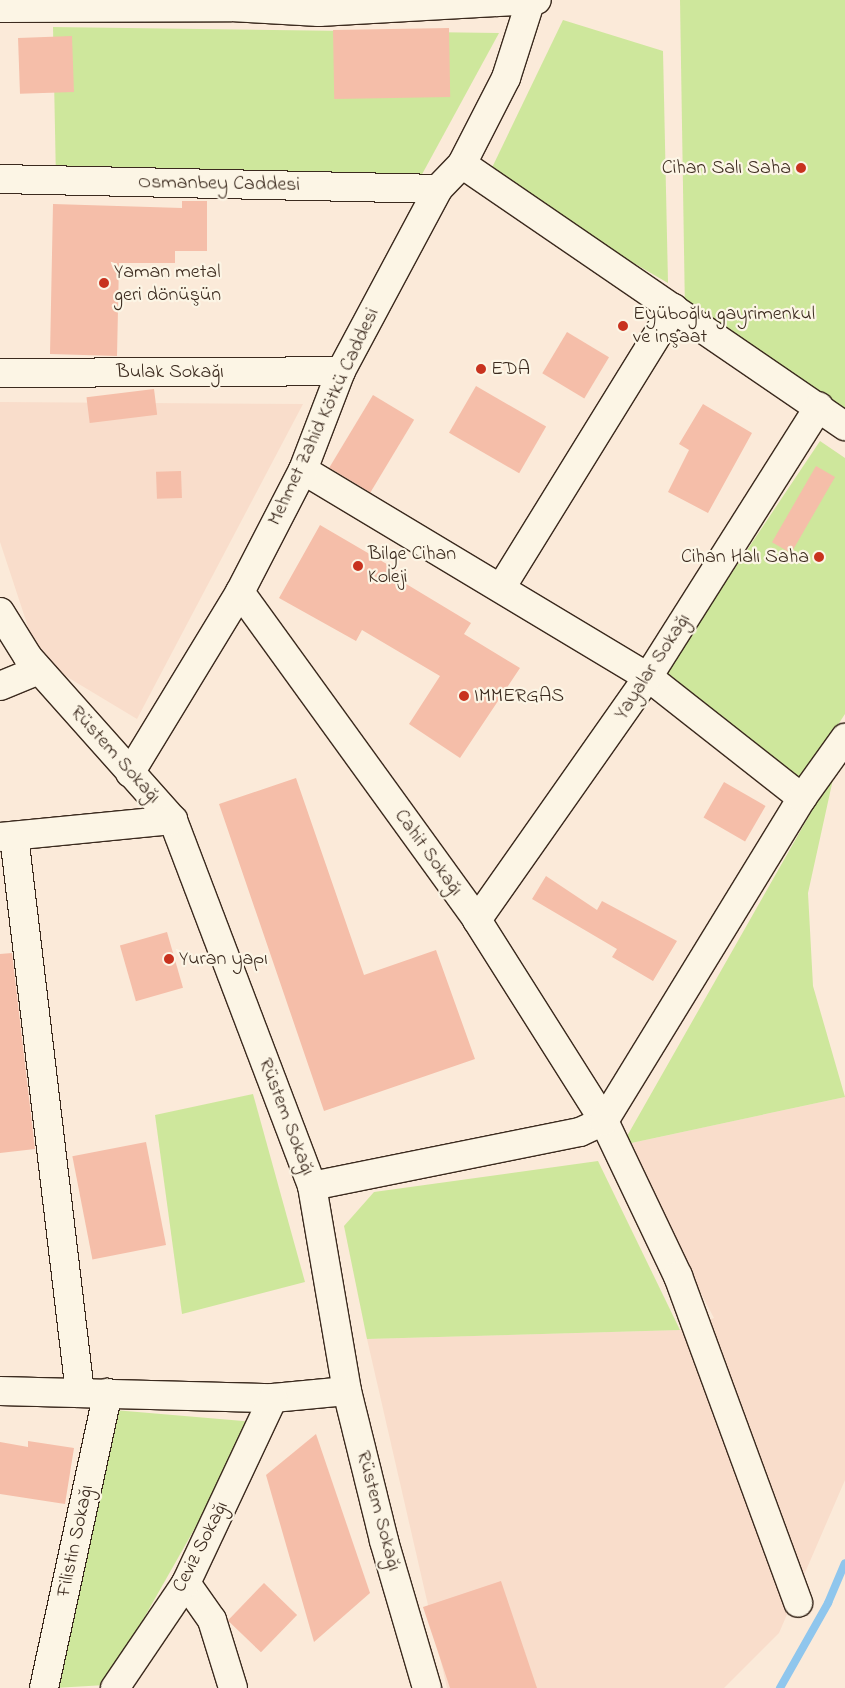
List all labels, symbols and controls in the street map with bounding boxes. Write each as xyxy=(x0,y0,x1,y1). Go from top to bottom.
place label: Cihan Salı Saha xyxy=(662,156,791,180)
marker: Cihan Salı Saha xyxy=(795,162,807,174)
street label: Osmanbey Caddesi xyxy=(138,171,300,197)
place label: Yaman metal geri dönüşün xyxy=(114,260,221,307)
marker: Yaman metal geri dönüşün xyxy=(98,277,110,289)
place label: Eyüboğlu gayrimenkul ve inşaat xyxy=(633,302,815,349)
street label: Mehmet Zahid Kötkü Caddesi xyxy=(263,304,385,530)
marker: Eyüboğlu gayrimenkul ve inşaat xyxy=(617,320,629,332)
place label: EDA xyxy=(491,357,530,381)
street label: Bulak Sokağı xyxy=(116,360,224,384)
marker: EDA xyxy=(475,363,487,375)
place label: Bilge Cihan Koleji xyxy=(368,542,456,589)
place label: Cihan Halı Saha xyxy=(681,545,809,569)
marker: Cihan Halı Saha xyxy=(813,551,825,563)
marker: Bilge Cihan Koleji xyxy=(352,560,364,572)
street label: Yayalar Sokağı xyxy=(610,609,696,725)
place label: IMMERGAS xyxy=(474,684,564,708)
marker: IMMERGAS xyxy=(458,690,470,702)
street label: Rüstem Sokağı xyxy=(65,701,165,809)
street label: Cahit Sokağı xyxy=(388,805,468,901)
place label: Yuran yapı xyxy=(179,947,268,971)
marker: Yuran yapı xyxy=(163,953,175,965)
street label: Rüstem Sokağı xyxy=(253,1055,319,1179)
street label: Rüstem Sokağı xyxy=(350,1448,406,1574)
street label: Filistin Sokağı xyxy=(52,1483,100,1599)
street label: Ceviz Sokağı xyxy=(168,1497,234,1597)

